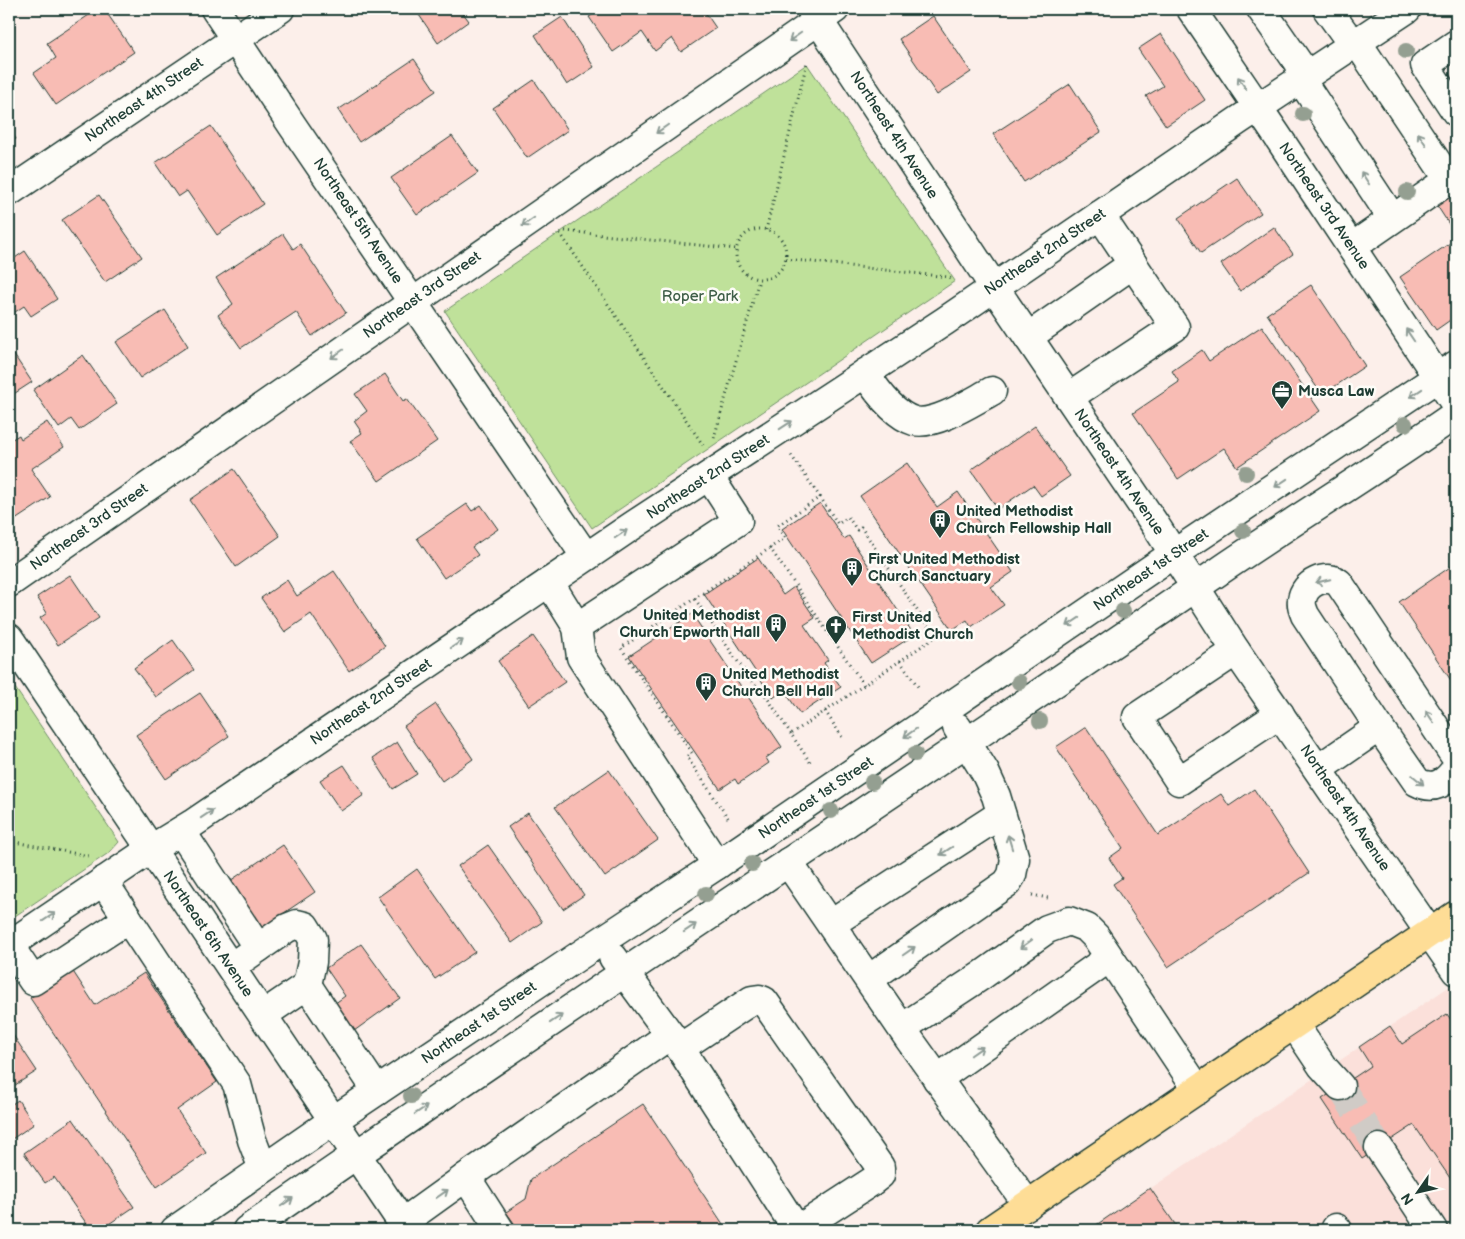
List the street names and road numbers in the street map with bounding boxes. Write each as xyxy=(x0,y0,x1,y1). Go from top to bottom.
street label: Northeast 4th Street xyxy=(81,53,207,147)
street label: Northeast 4th Avenue xyxy=(846,68,942,202)
street label: Northeast 3rd Avenue xyxy=(1274,139,1374,273)
street label: Northeast 5th Avenue xyxy=(309,154,407,288)
street label: Northeast 2nd Street xyxy=(981,204,1110,300)
street label: Northeast 3rd Street xyxy=(359,247,485,343)
street label: Northeast 4th Avenue xyxy=(1070,405,1168,539)
street label: Northeast 2nd Street xyxy=(643,430,773,524)
street label: Northeast 3rd Street xyxy=(26,479,152,575)
street label: Northeast 1st Street xyxy=(1090,524,1212,615)
street label: Northeast 2nd Street xyxy=(307,654,436,750)
street label: Northeast 4th Avenue xyxy=(1296,741,1394,875)
street label: Northeast 1st Street xyxy=(755,752,877,843)
street label: Northeast 6th Avenue xyxy=(159,867,257,1001)
street label: Northeast 1st Street xyxy=(418,977,540,1068)

